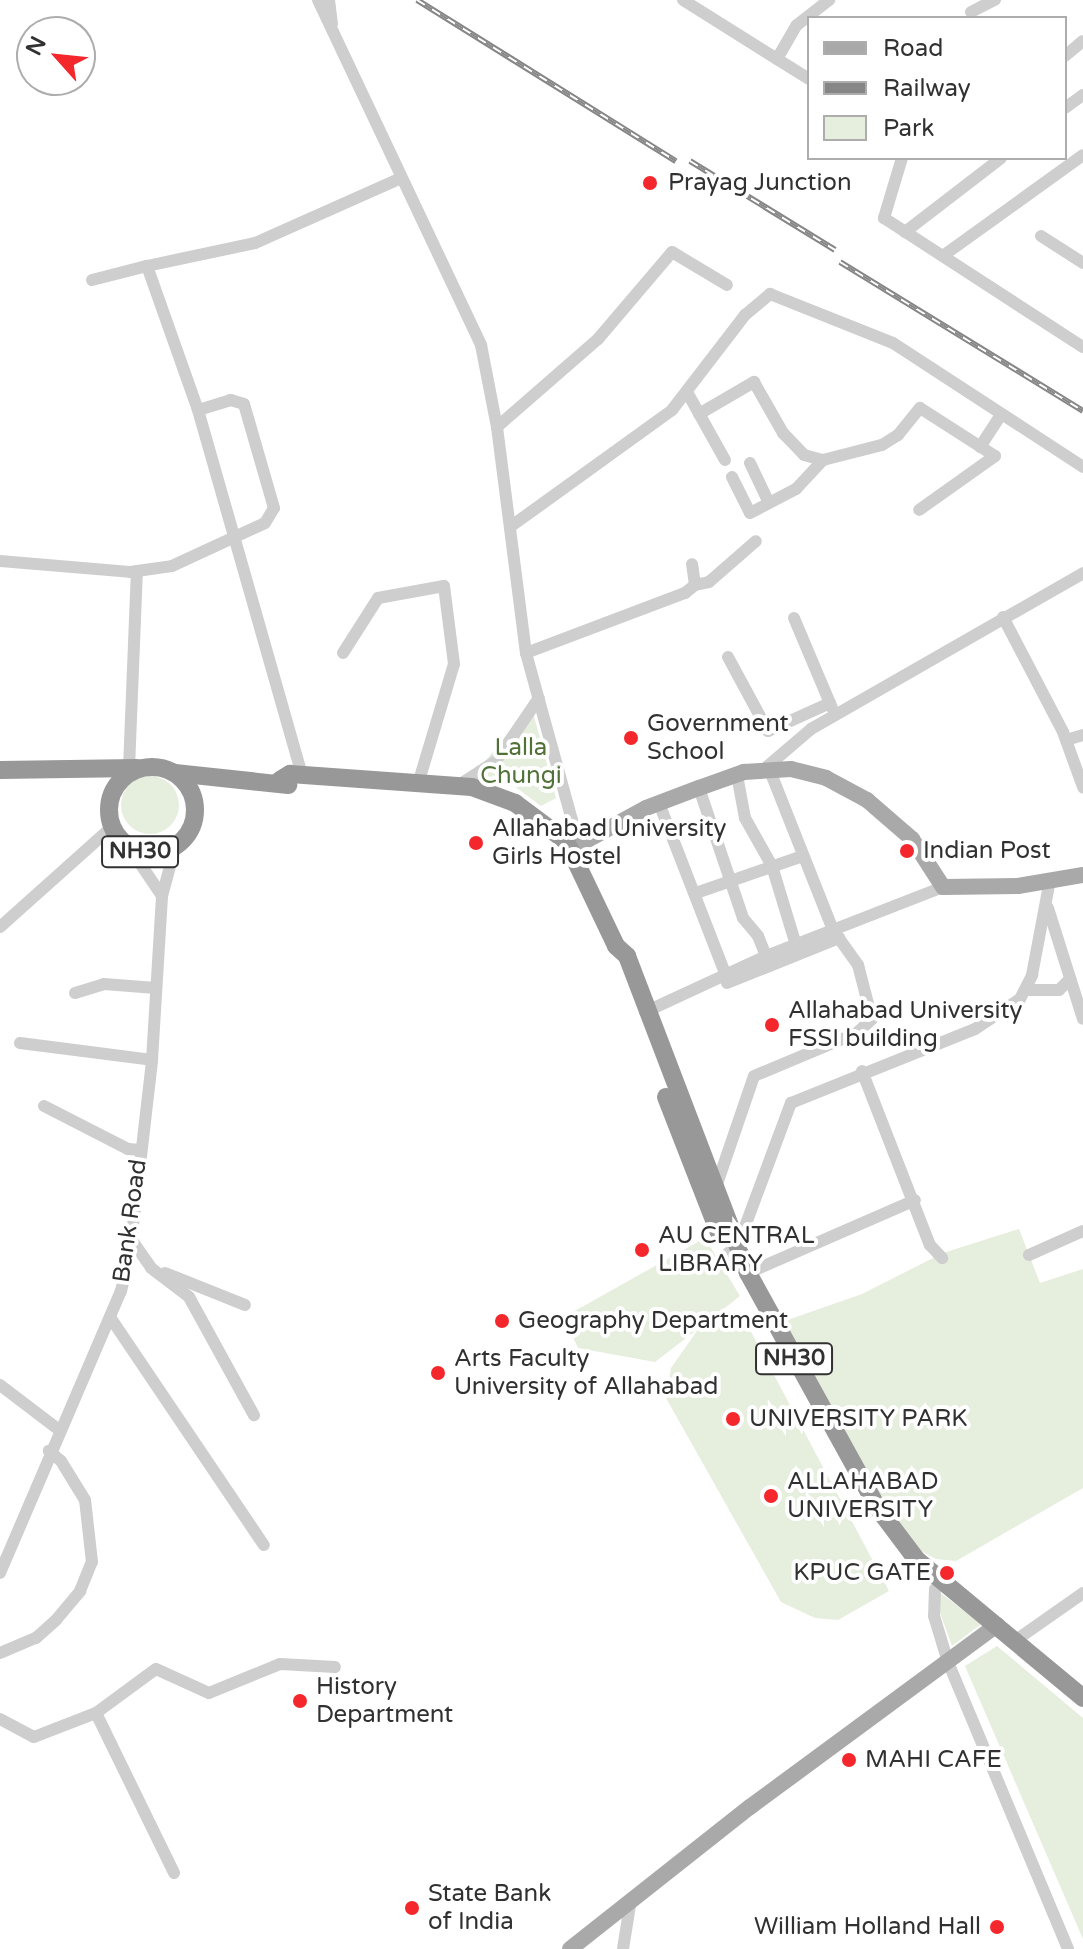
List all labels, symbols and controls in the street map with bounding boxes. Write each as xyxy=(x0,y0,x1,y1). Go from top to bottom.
north arrow xyxy=(16,16,96,96)
legend xyxy=(807,16,1067,160)
text: N xyxy=(21,32,52,60)
text: Road xyxy=(883,34,943,63)
text: Railway xyxy=(883,74,971,103)
text: Park xyxy=(883,114,934,143)
place label: Prayag Junction xyxy=(668,169,852,197)
marker: Prayag Junction xyxy=(639,172,661,194)
place label: Government School xyxy=(647,710,789,766)
marker: Government School xyxy=(622,729,640,747)
park label: Lalla Chungi xyxy=(480,734,562,790)
place label: Allahabad University Girls Hostel xyxy=(492,815,726,871)
road number: NH30 xyxy=(100,834,180,870)
marker: Allahabad University Girls Hostel xyxy=(467,834,485,852)
place label: Indian Post xyxy=(923,837,1051,865)
marker: Indian Post xyxy=(898,842,916,860)
place label: Allahabad University FSSI building xyxy=(788,997,1022,1053)
marker: Allahabad University FSSI building xyxy=(763,1016,781,1034)
street label: Bank Road xyxy=(107,1157,153,1285)
place label: AU CENTRAL LIBRARY xyxy=(658,1222,815,1278)
marker: AU CENTRAL LIBRARY xyxy=(633,1241,651,1259)
place label: Geography Department xyxy=(518,1307,788,1335)
marker: Geography Department xyxy=(493,1312,511,1330)
road number: NH30 xyxy=(754,1341,834,1377)
place label: Arts Faculty University of Allahabad xyxy=(454,1345,718,1401)
marker: Arts Faculty University of Allahabad xyxy=(429,1364,447,1382)
place label: UNIVERSITY PARK xyxy=(749,1405,967,1433)
marker: UNIVERSITY PARK xyxy=(724,1410,742,1428)
place label: ALLAHABAD UNIVERSITY xyxy=(787,1468,939,1524)
marker: ALLAHABAD UNIVERSITY xyxy=(762,1487,780,1505)
place label: KPUC GATE xyxy=(793,1559,931,1587)
marker: KPUC GATE xyxy=(938,1564,956,1582)
place label: History Department xyxy=(316,1673,453,1729)
marker: History Department xyxy=(291,1692,309,1710)
place label: MAHI CAFE xyxy=(865,1746,1002,1774)
marker: MAHI CAFE xyxy=(840,1751,858,1769)
place label: State Bank of India xyxy=(428,1880,551,1936)
marker: State Bank of India xyxy=(403,1899,421,1917)
place label: William Holland Hall xyxy=(754,1913,981,1941)
marker: William Holland Hall xyxy=(988,1918,1006,1936)

